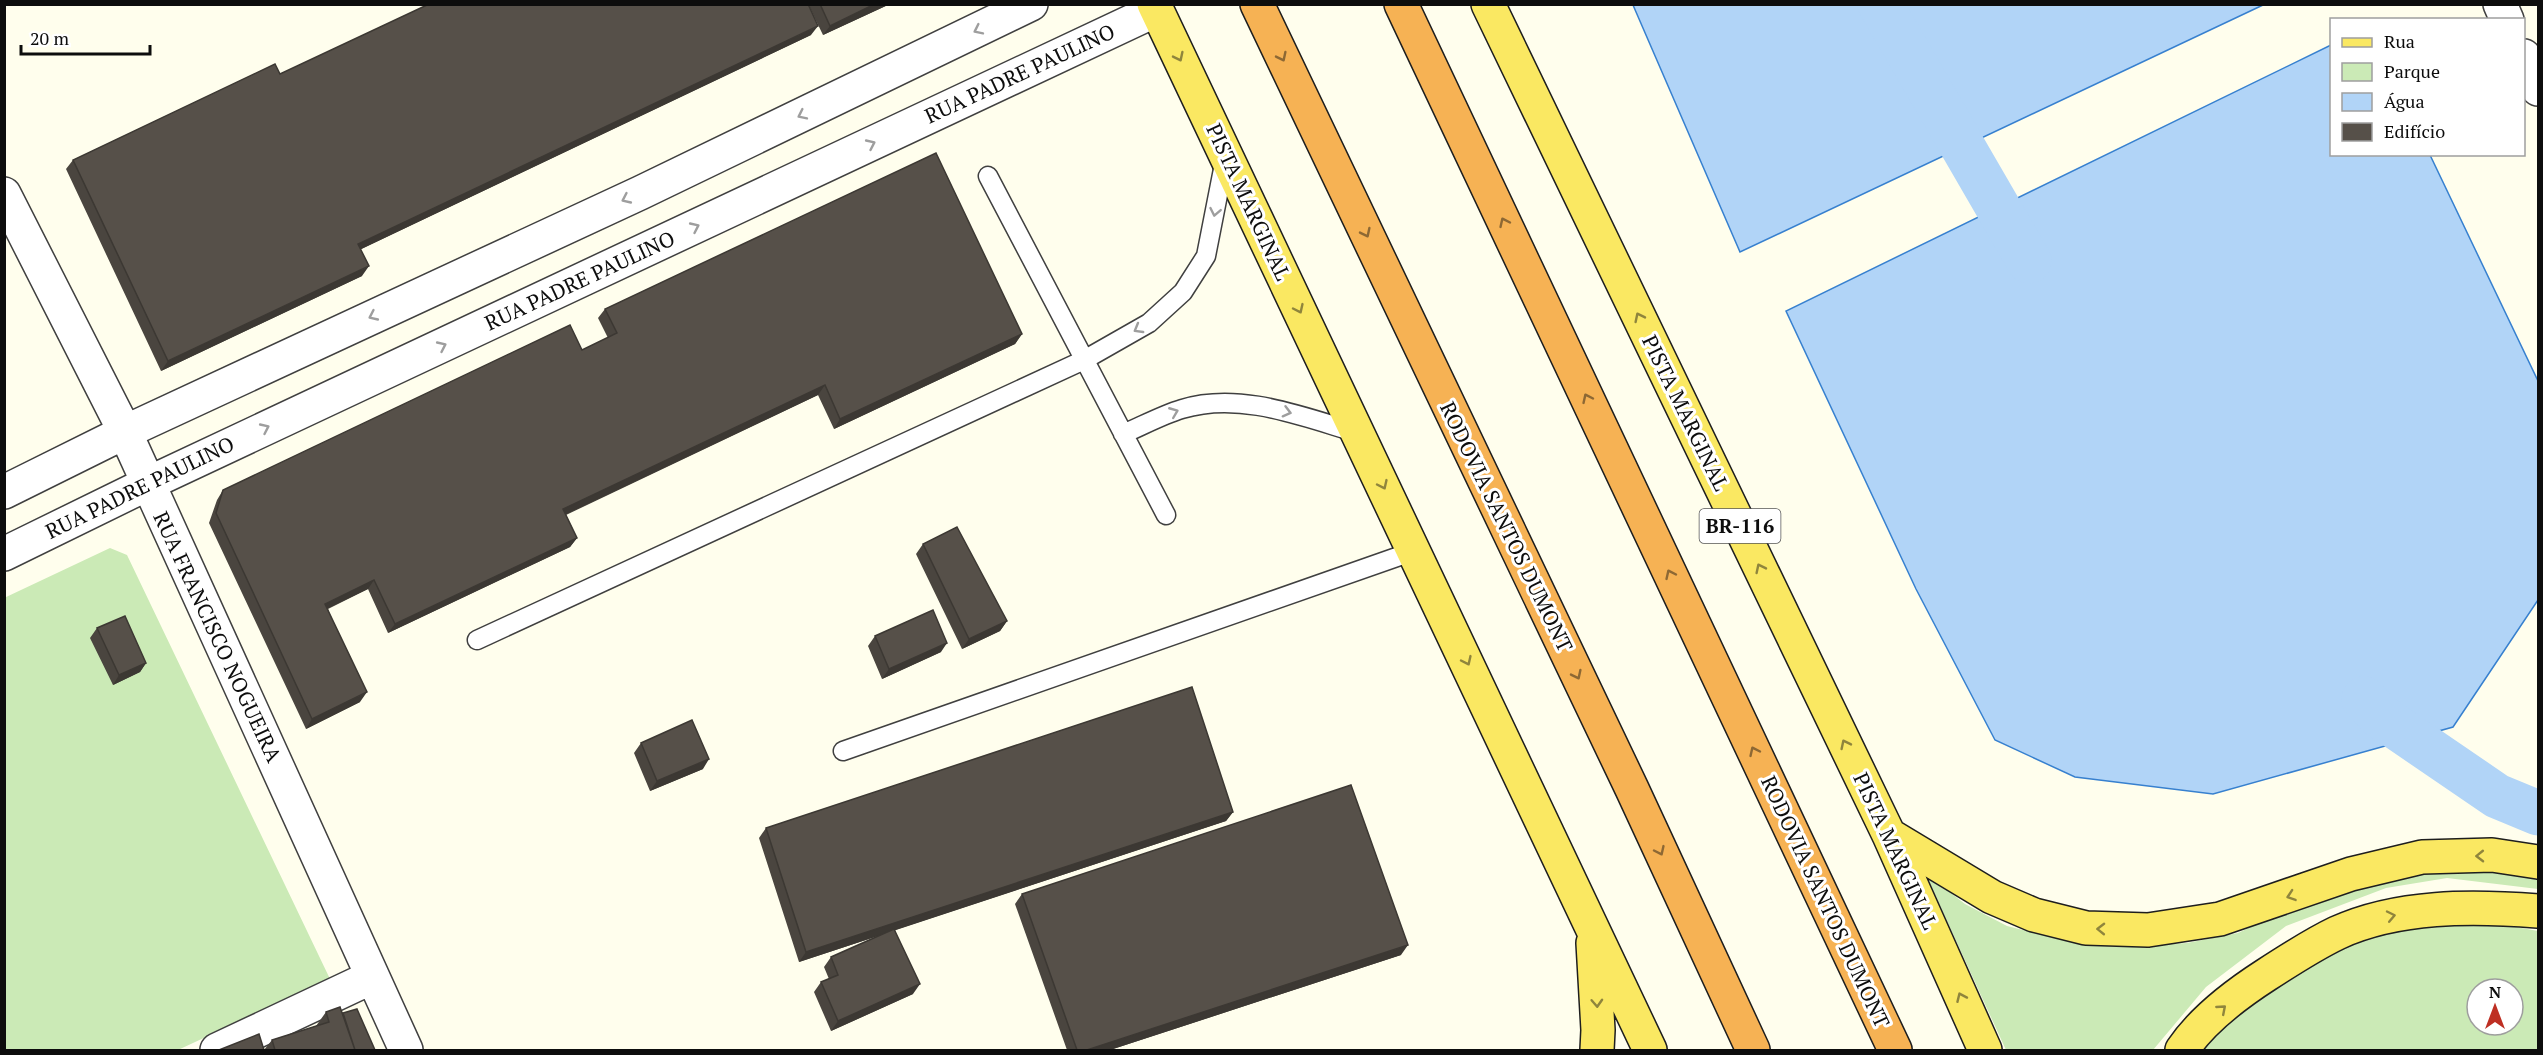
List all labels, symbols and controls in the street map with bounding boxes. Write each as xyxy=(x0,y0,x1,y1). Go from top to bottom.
street label: RUA PADRE PAULINO xyxy=(920,17,1119,129)
scale bar xyxy=(21,18,150,56)
legend xyxy=(2330,18,2525,156)
one-way arrow xyxy=(973,22,984,34)
text: 20 m xyxy=(30,26,70,50)
text: Rua xyxy=(2384,29,2415,53)
one-way arrow xyxy=(1172,51,1184,62)
one-way arrow xyxy=(1275,51,1287,62)
text: Parque xyxy=(2384,59,2440,83)
text: Água xyxy=(2384,89,2425,113)
one-way arrow xyxy=(798,107,809,119)
street label: PISTA MARGINAL xyxy=(1200,119,1298,285)
text: Edifício xyxy=(2384,119,2445,143)
one-way arrow xyxy=(864,140,875,152)
one-way arrow xyxy=(622,192,633,204)
one-way arrow xyxy=(1209,207,1222,217)
one-way arrow xyxy=(1499,217,1511,228)
one-way arrow xyxy=(688,223,699,235)
street label: RUA PADRE PAULINO xyxy=(480,224,679,336)
one-way arrow xyxy=(1359,227,1371,238)
one-way arrow xyxy=(1292,303,1304,314)
one-way arrow xyxy=(369,309,380,321)
one-way arrow xyxy=(1634,312,1646,323)
one-way arrow xyxy=(1134,322,1144,333)
street label: PISTA MARGINAL xyxy=(1636,330,1736,495)
one-way arrow xyxy=(435,341,446,353)
one-way arrow xyxy=(1583,394,1595,405)
street label: RODOVIA SANTOS DUMONT xyxy=(1434,397,1580,656)
one-way arrow xyxy=(1282,405,1292,418)
one-way arrow xyxy=(1168,407,1179,419)
one-way arrow xyxy=(259,424,270,436)
street label: RUA PADRE PAULINO xyxy=(41,429,239,545)
one-way arrow xyxy=(1376,479,1388,490)
street label: RUA FRANCISCO NOGUEIRA xyxy=(147,507,289,767)
road number: BR-116 xyxy=(1700,509,1780,543)
one-way arrow xyxy=(1755,564,1767,575)
one-way arrow xyxy=(1666,570,1678,581)
one-way arrow xyxy=(1459,655,1471,666)
one-way arrow xyxy=(1569,668,1581,679)
one-way arrow xyxy=(1840,739,1852,750)
one-way arrow xyxy=(1749,746,1761,757)
street label: PISTA MARGINAL xyxy=(1847,768,1945,934)
street label: RODOVIA SANTOS DUMONT xyxy=(1755,771,1897,1032)
one-way arrow xyxy=(1653,844,1665,855)
one-way arrow xyxy=(2476,849,2485,862)
one-way arrow xyxy=(2287,888,2297,901)
one-way arrow xyxy=(2386,911,2396,924)
one-way arrow xyxy=(2096,923,2105,935)
north arrow xyxy=(2465,977,2525,1037)
text: N xyxy=(2489,981,2501,1003)
one-way arrow xyxy=(1957,993,1969,1004)
one-way arrow xyxy=(1590,998,1603,1007)
one-way arrow xyxy=(2215,1005,2226,1016)

